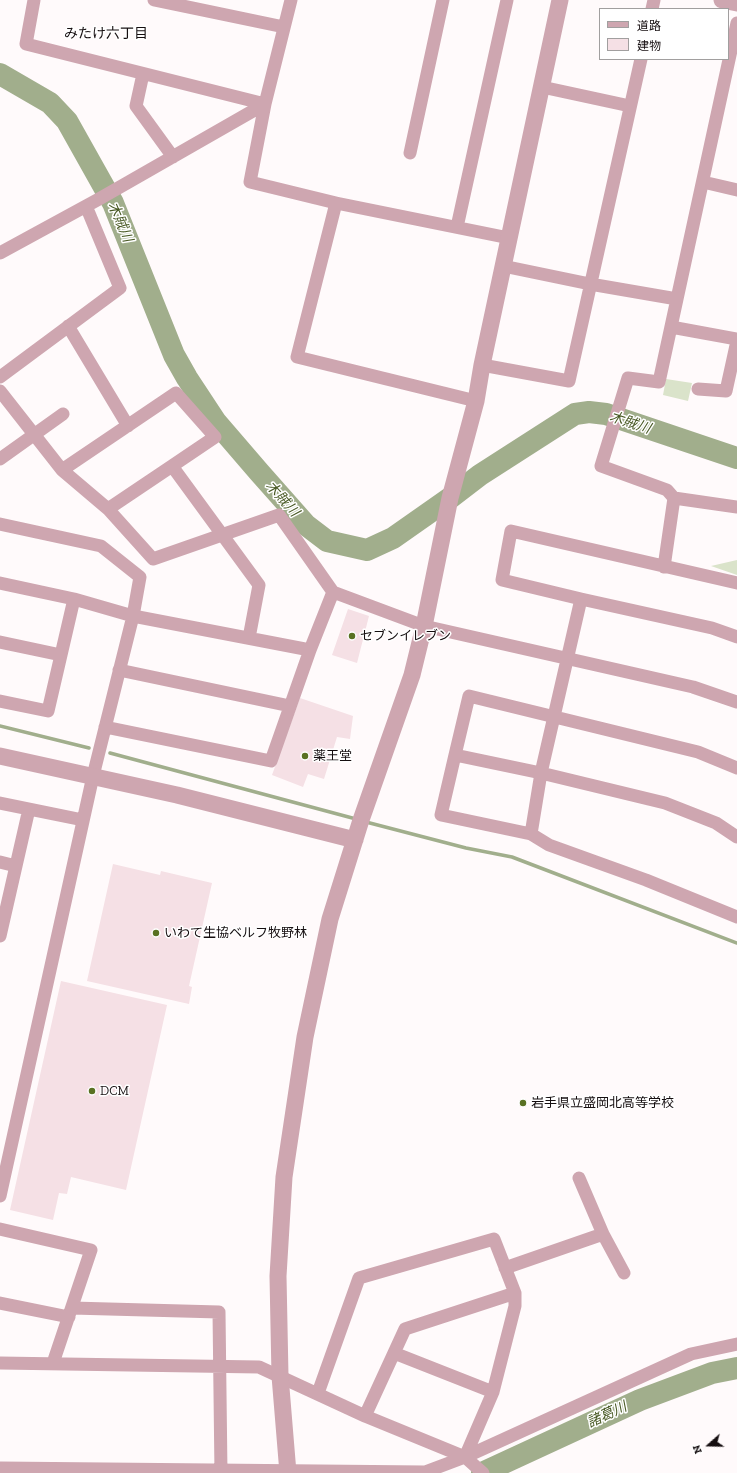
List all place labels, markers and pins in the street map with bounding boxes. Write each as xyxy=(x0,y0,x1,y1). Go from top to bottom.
place label: セブンイレブン xyxy=(360,628,451,644)
marker: セブンイレブン xyxy=(347,631,357,641)
place label: 薬王堂 xyxy=(313,748,352,764)
marker: 薬王堂 xyxy=(300,751,310,761)
place label: いわて生協ベルフ牧野林 xyxy=(164,925,307,941)
marker: いわて生協ベルフ牧野林 xyxy=(151,928,161,938)
place label: DCM xyxy=(100,1083,129,1099)
marker: DCM xyxy=(87,1086,97,1096)
place label: 岩手県立盛岡北高等学校 xyxy=(531,1095,674,1111)
marker: 岩手県立盛岡北高等学校 xyxy=(518,1098,528,1108)

